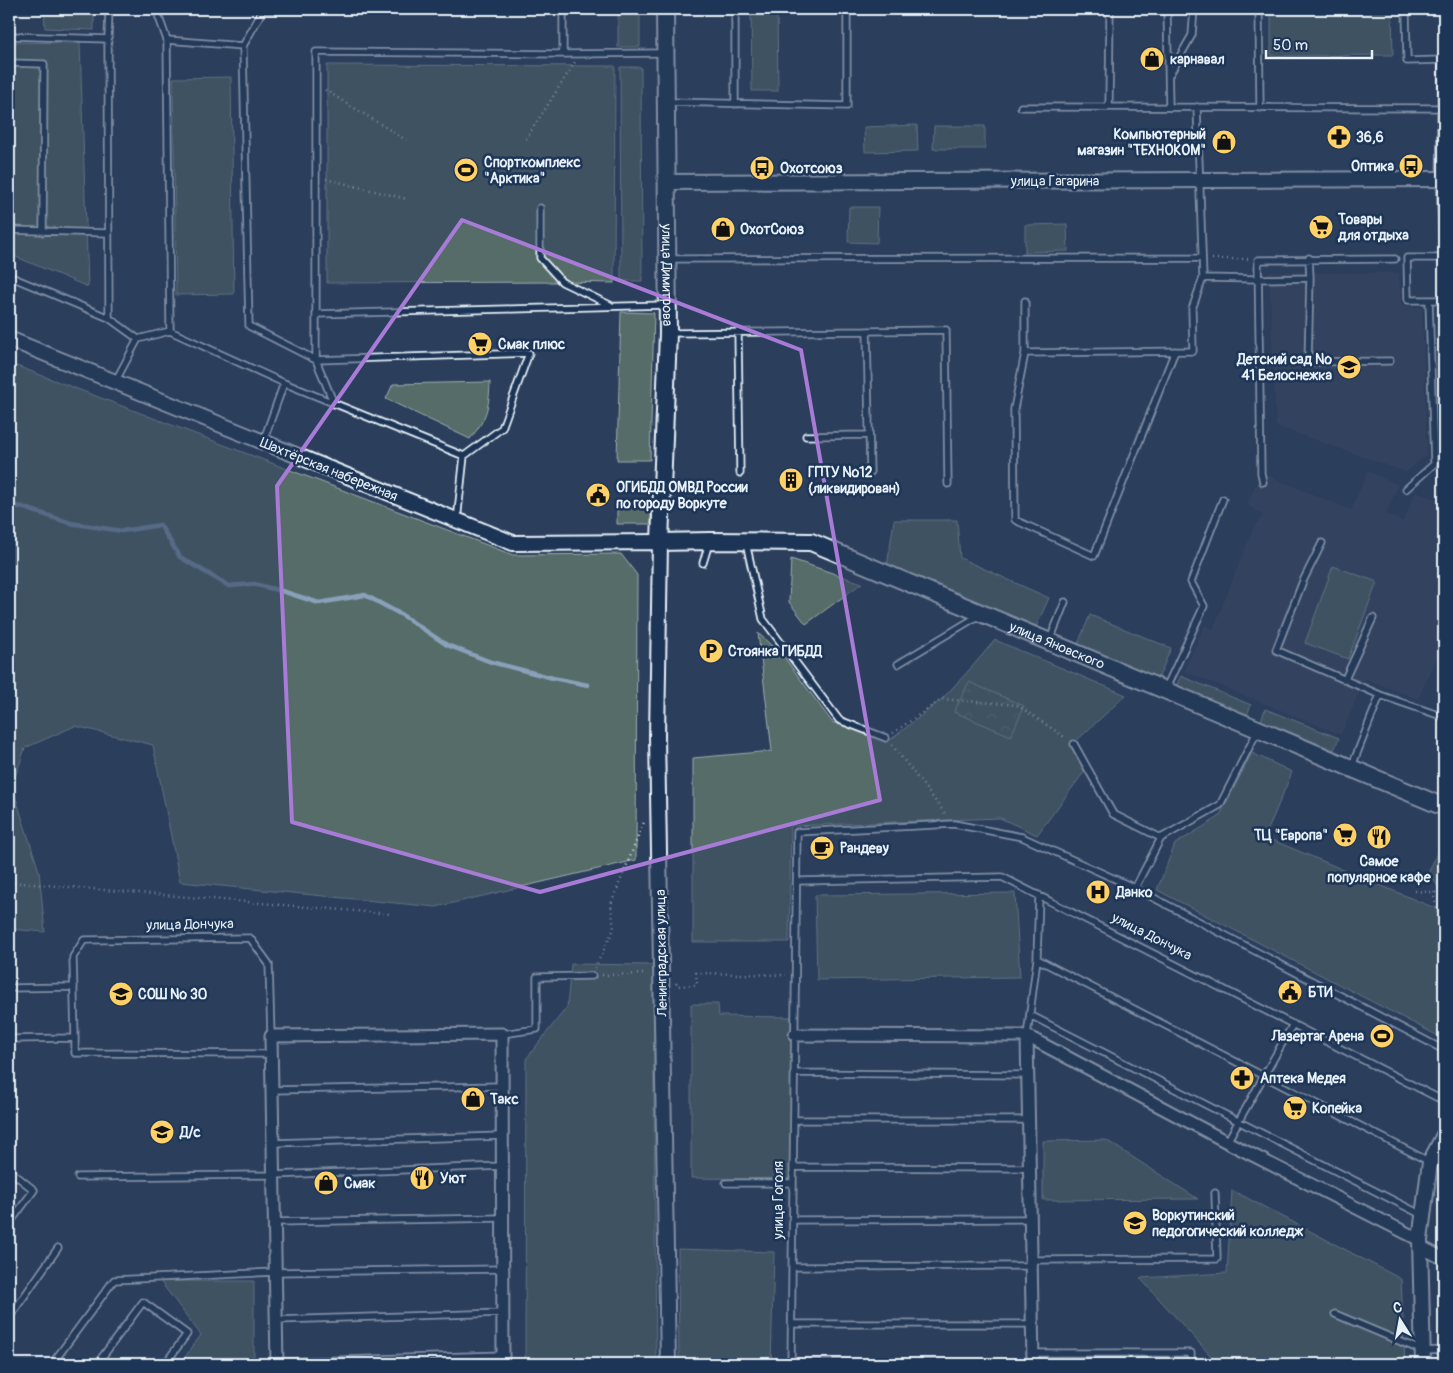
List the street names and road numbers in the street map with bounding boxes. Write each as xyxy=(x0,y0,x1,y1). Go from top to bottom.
street label: улица Гагарина xyxy=(1010,173,1099,190)
street label: улица Димитрова xyxy=(658,223,676,326)
street label: Шахтёрская набережная xyxy=(257,434,400,505)
street label: улица Яновского xyxy=(1006,618,1108,673)
street label: Ленинградская улица xyxy=(652,889,671,1018)
street label: улица Дончука xyxy=(1108,909,1195,964)
street label: улица Дончука xyxy=(145,915,234,934)
street label: улица Гоголя xyxy=(770,1161,787,1240)

